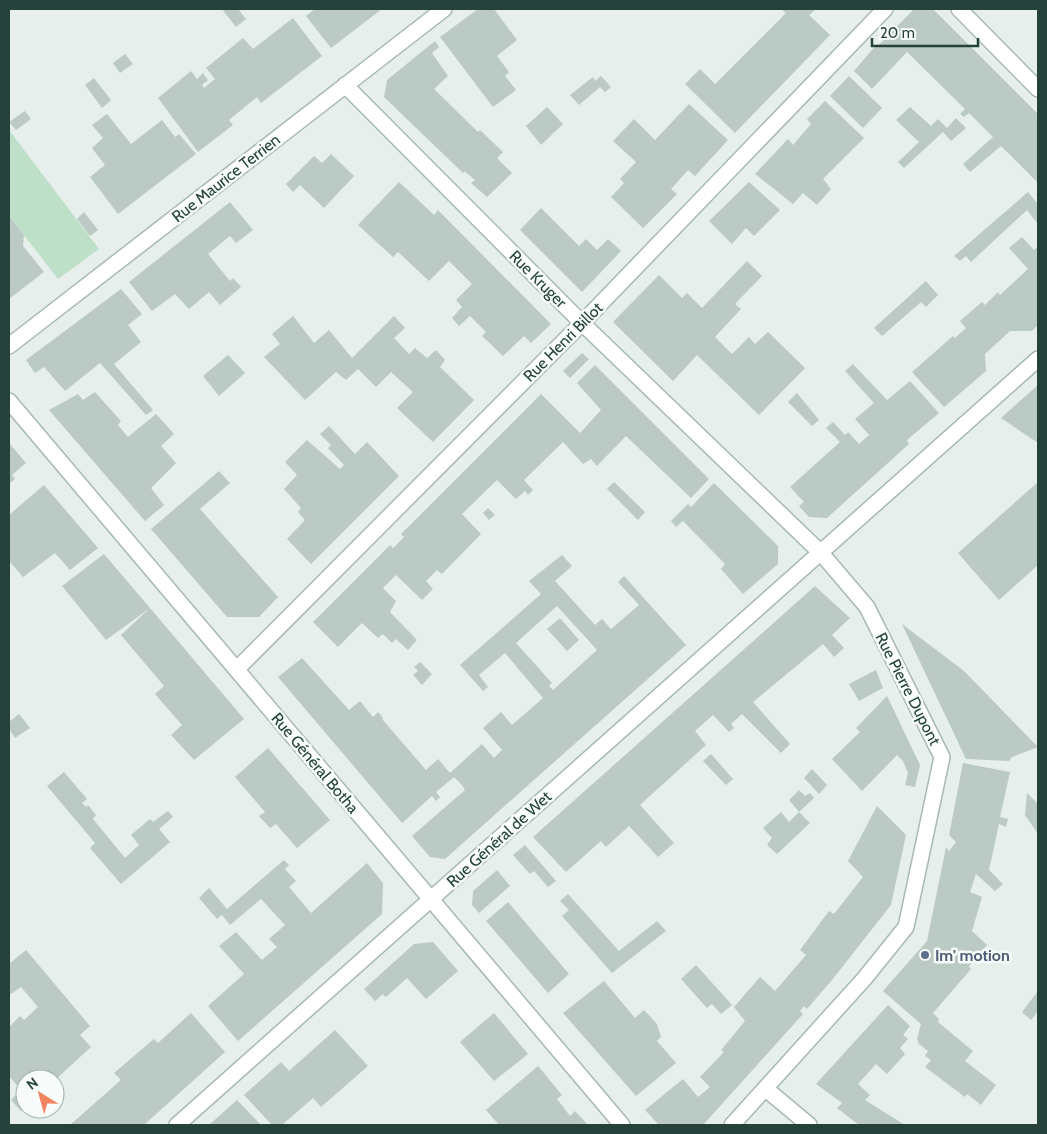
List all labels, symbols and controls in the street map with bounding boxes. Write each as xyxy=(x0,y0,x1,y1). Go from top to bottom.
scale bar xyxy=(872,15,978,47)
text: 20 m xyxy=(880,24,915,42)
street label: Rue Maurice Terrien xyxy=(168,130,284,226)
street label: Rue Kruger xyxy=(505,246,571,312)
street label: Rue Henri Billot xyxy=(519,298,607,386)
street label: Rue Pierre Dupont xyxy=(871,630,945,749)
street label: Rue Général Botha xyxy=(267,709,363,817)
street label: Rue Général de Wet xyxy=(443,787,556,891)
place label: Im' motion xyxy=(935,946,1010,965)
marker: Im' motion xyxy=(919,949,931,961)
north arrow xyxy=(15,1069,65,1119)
text: N xyxy=(23,1073,42,1094)

